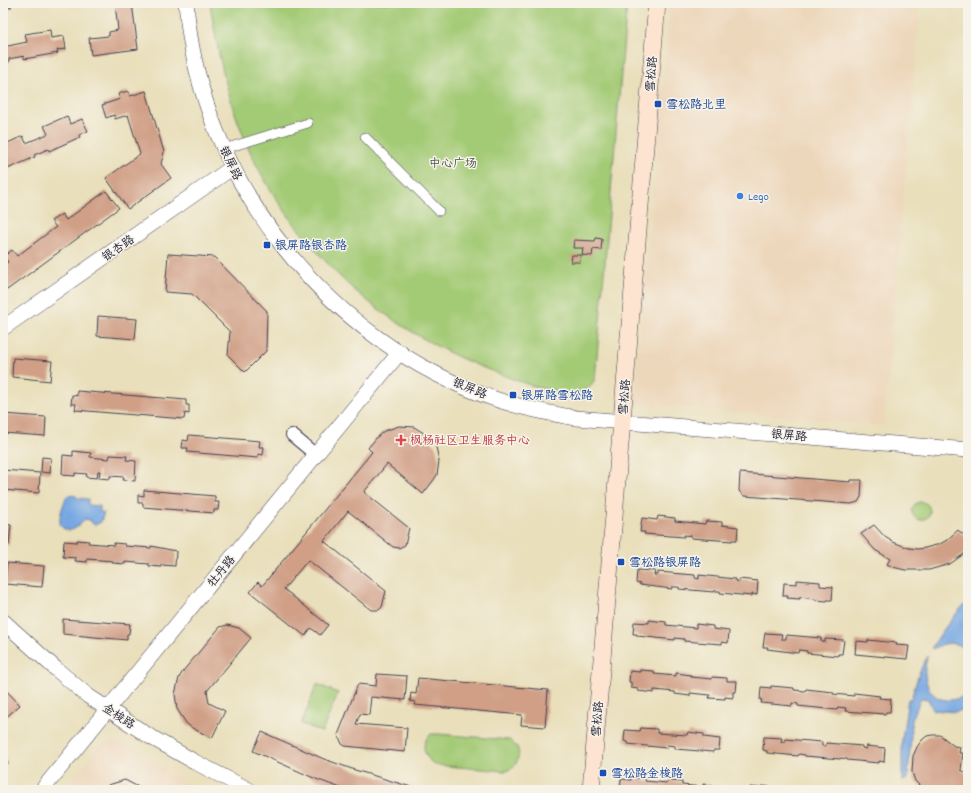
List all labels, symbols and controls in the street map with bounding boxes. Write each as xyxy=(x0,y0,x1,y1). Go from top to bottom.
street label: 雪松路 xyxy=(643,56,662,93)
place label: 雪松路北里 xyxy=(666,97,726,114)
marker: 雪松路北里 xyxy=(653,99,663,109)
street label: 银屏路 xyxy=(214,144,245,184)
park label: 中心广场 xyxy=(429,156,477,173)
place label: Lego xyxy=(748,189,769,206)
marker: Lego xyxy=(735,191,745,201)
street label: 银杏路 xyxy=(99,232,138,267)
place label: 银屏路银杏路 xyxy=(275,238,347,255)
marker: 银屏路银杏路 xyxy=(262,240,272,250)
street label: 银屏路 xyxy=(450,375,489,404)
street label: 雪松路 xyxy=(615,378,636,416)
place label: 银屏路雪松路 xyxy=(521,388,593,405)
marker: 银屏路雪松路 xyxy=(508,390,518,400)
street label: 银屏路 xyxy=(770,426,808,447)
place label: 枫杨社区卫生服务中心 xyxy=(410,433,530,450)
marker: 枫杨社区卫生服务中心 xyxy=(395,434,407,446)
street label: 牡丹路 xyxy=(204,553,240,591)
place label: 雪松路银屏路 xyxy=(629,555,701,572)
marker: 雪松路银屏路 xyxy=(616,557,626,567)
street label: 金梭路 xyxy=(98,700,138,734)
street label: 雪松路 xyxy=(588,700,609,738)
place label: 雪松路金梭路 xyxy=(611,766,683,783)
marker: 雪松路金梭路 xyxy=(598,768,608,778)

